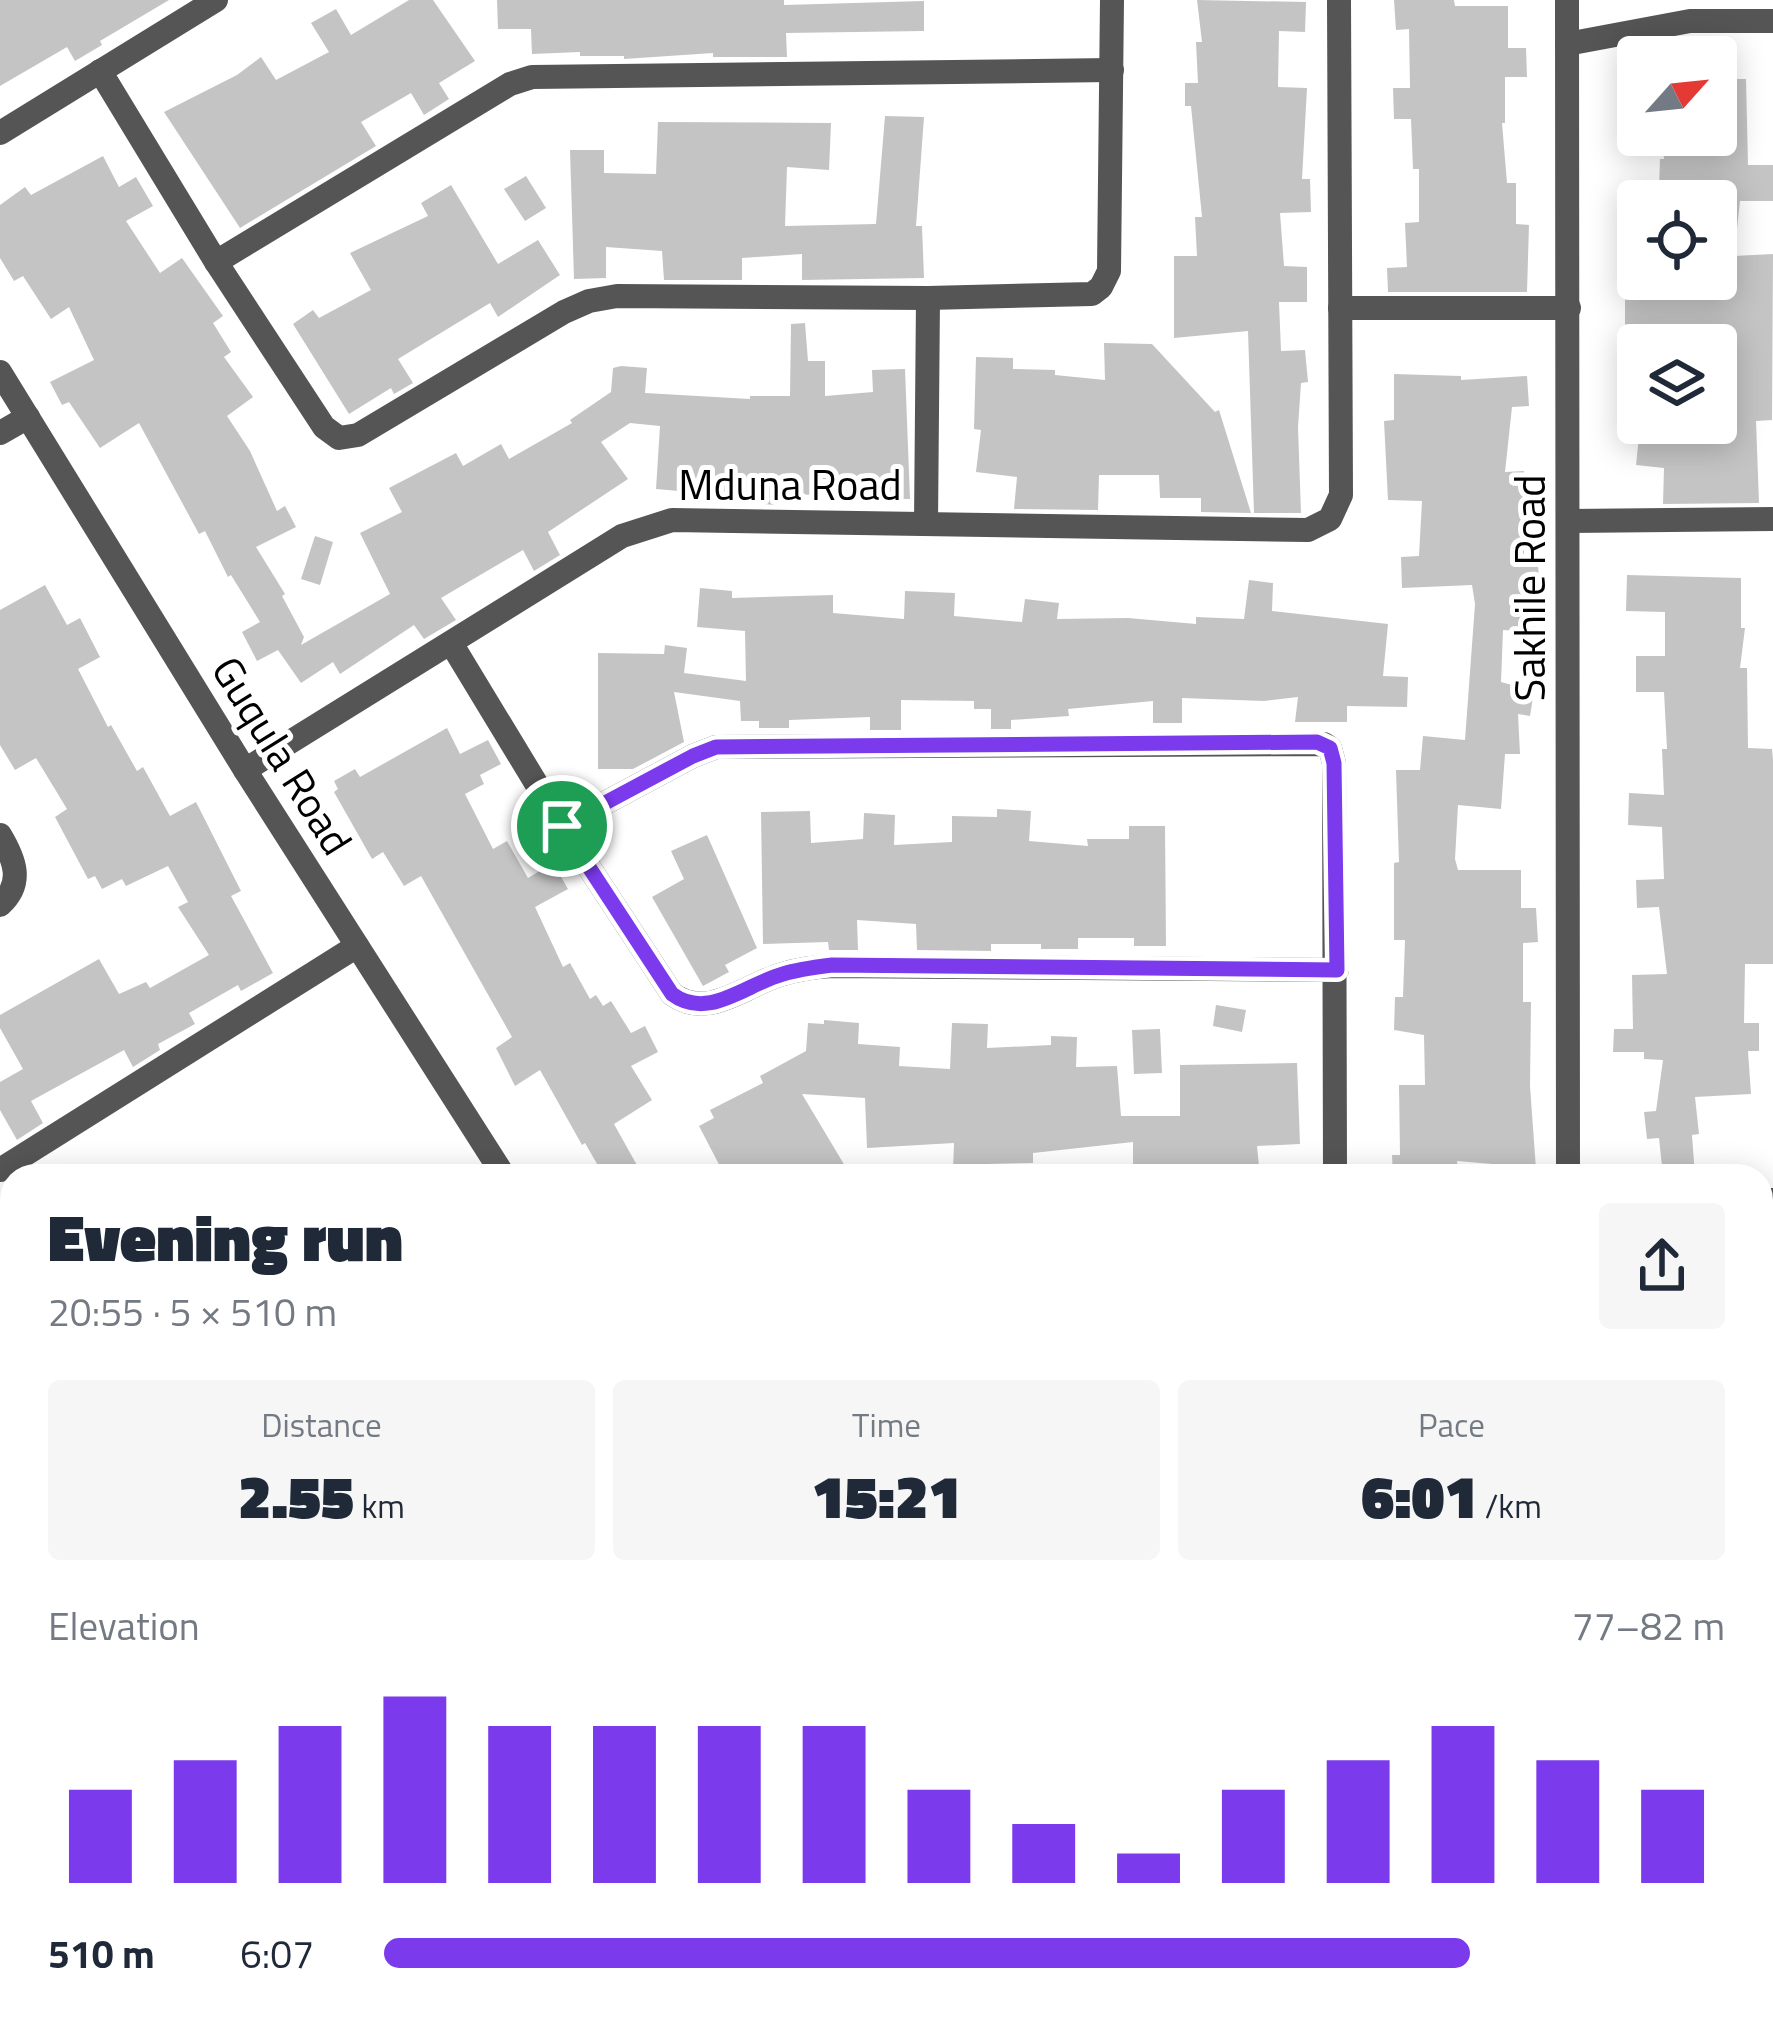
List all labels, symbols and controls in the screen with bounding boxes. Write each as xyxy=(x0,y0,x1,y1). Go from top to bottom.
north arrow xyxy=(1617,36,1737,156)
map controls xyxy=(1617,36,1737,444)
button: locate xyxy=(1617,180,1737,300)
button: layers xyxy=(1617,324,1737,444)
street label: Mduna Road xyxy=(678,452,902,516)
street label: Sakhile Road xyxy=(1497,475,1561,701)
street label: Guqula Road xyxy=(197,643,369,867)
pin xyxy=(511,775,613,877)
icon: arrive xyxy=(529,793,595,859)
text: Evening run xyxy=(48,1186,403,1287)
button: share xyxy=(1599,1203,1725,1329)
text: 20:55 · 5 × 510 m xyxy=(48,1282,337,1341)
text: Distance xyxy=(261,1400,382,1450)
text: Time xyxy=(852,1400,921,1450)
text: Pace xyxy=(1418,1400,1485,1450)
text: 2.55 xyxy=(238,1450,354,1541)
text: 15:21 xyxy=(812,1450,961,1541)
text: 6:01 xyxy=(1361,1450,1478,1541)
text: km xyxy=(354,1481,405,1531)
text: /km xyxy=(1478,1481,1542,1531)
text: Elevation xyxy=(48,1596,200,1655)
text: 77–82 m xyxy=(1572,1596,1725,1655)
text: 510 m xyxy=(48,1924,155,1983)
text: 6:07 xyxy=(240,1924,314,1983)

